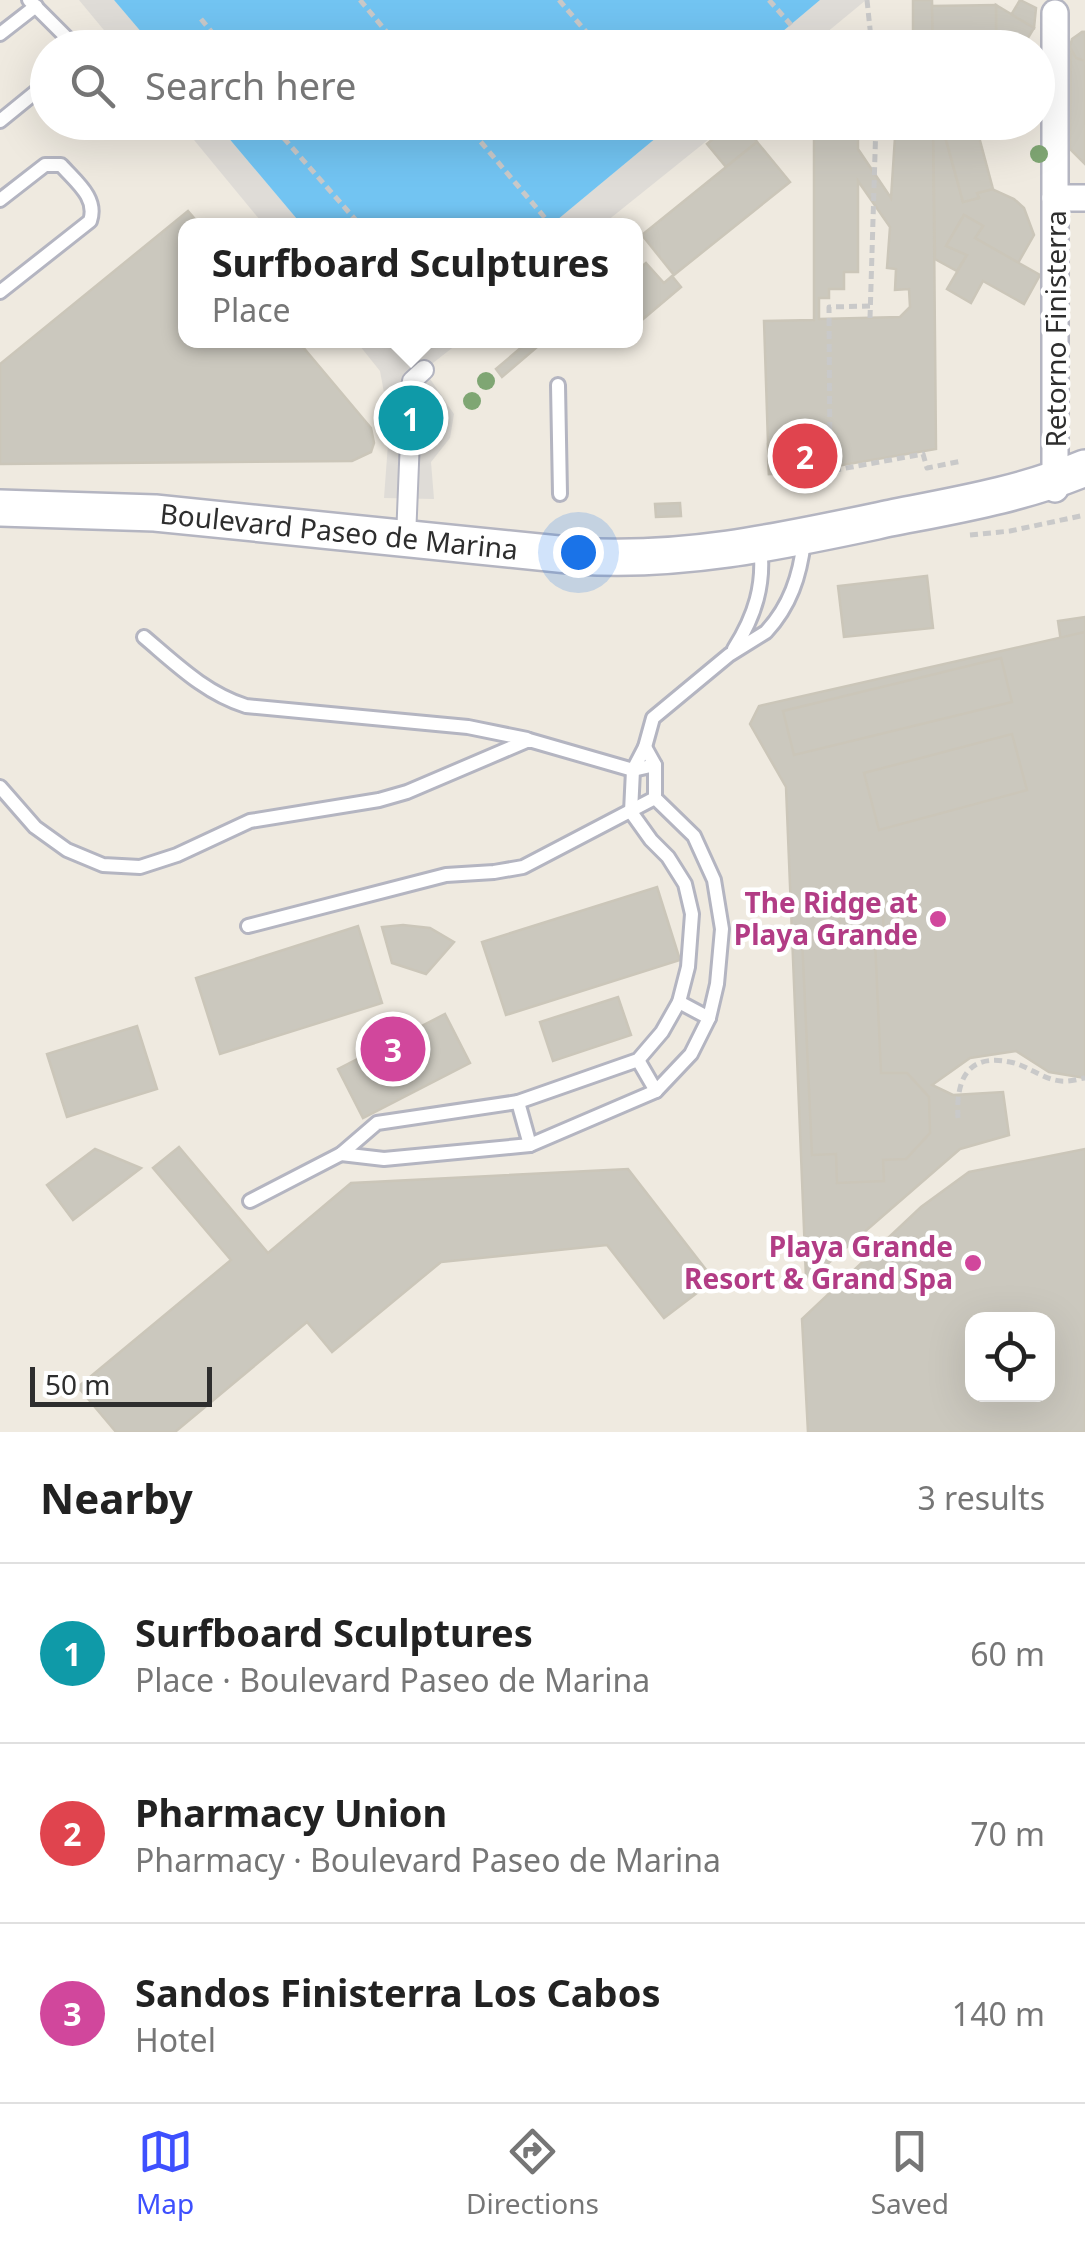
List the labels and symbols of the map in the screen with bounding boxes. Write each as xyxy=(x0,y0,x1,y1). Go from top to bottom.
street label: Retorno Finisterra xyxy=(1036,210,1074,448)
pin: 1 xyxy=(378,380,444,456)
pin: 2 xyxy=(772,418,838,494)
street label: Boulevard Paseo de Marina xyxy=(158,494,520,568)
your location xyxy=(553,527,604,578)
place label: The Ridge at Playa Grande xyxy=(734,883,918,953)
marker: The Ridge at Playa Grande xyxy=(927,908,949,930)
pin: 3 xyxy=(360,1012,426,1086)
place label: Playa Grande Resort & Grand Spa xyxy=(684,1227,953,1297)
marker: Playa Grande Resort & Grand Spa xyxy=(962,1252,984,1274)
scale bar xyxy=(30,1362,212,1406)

